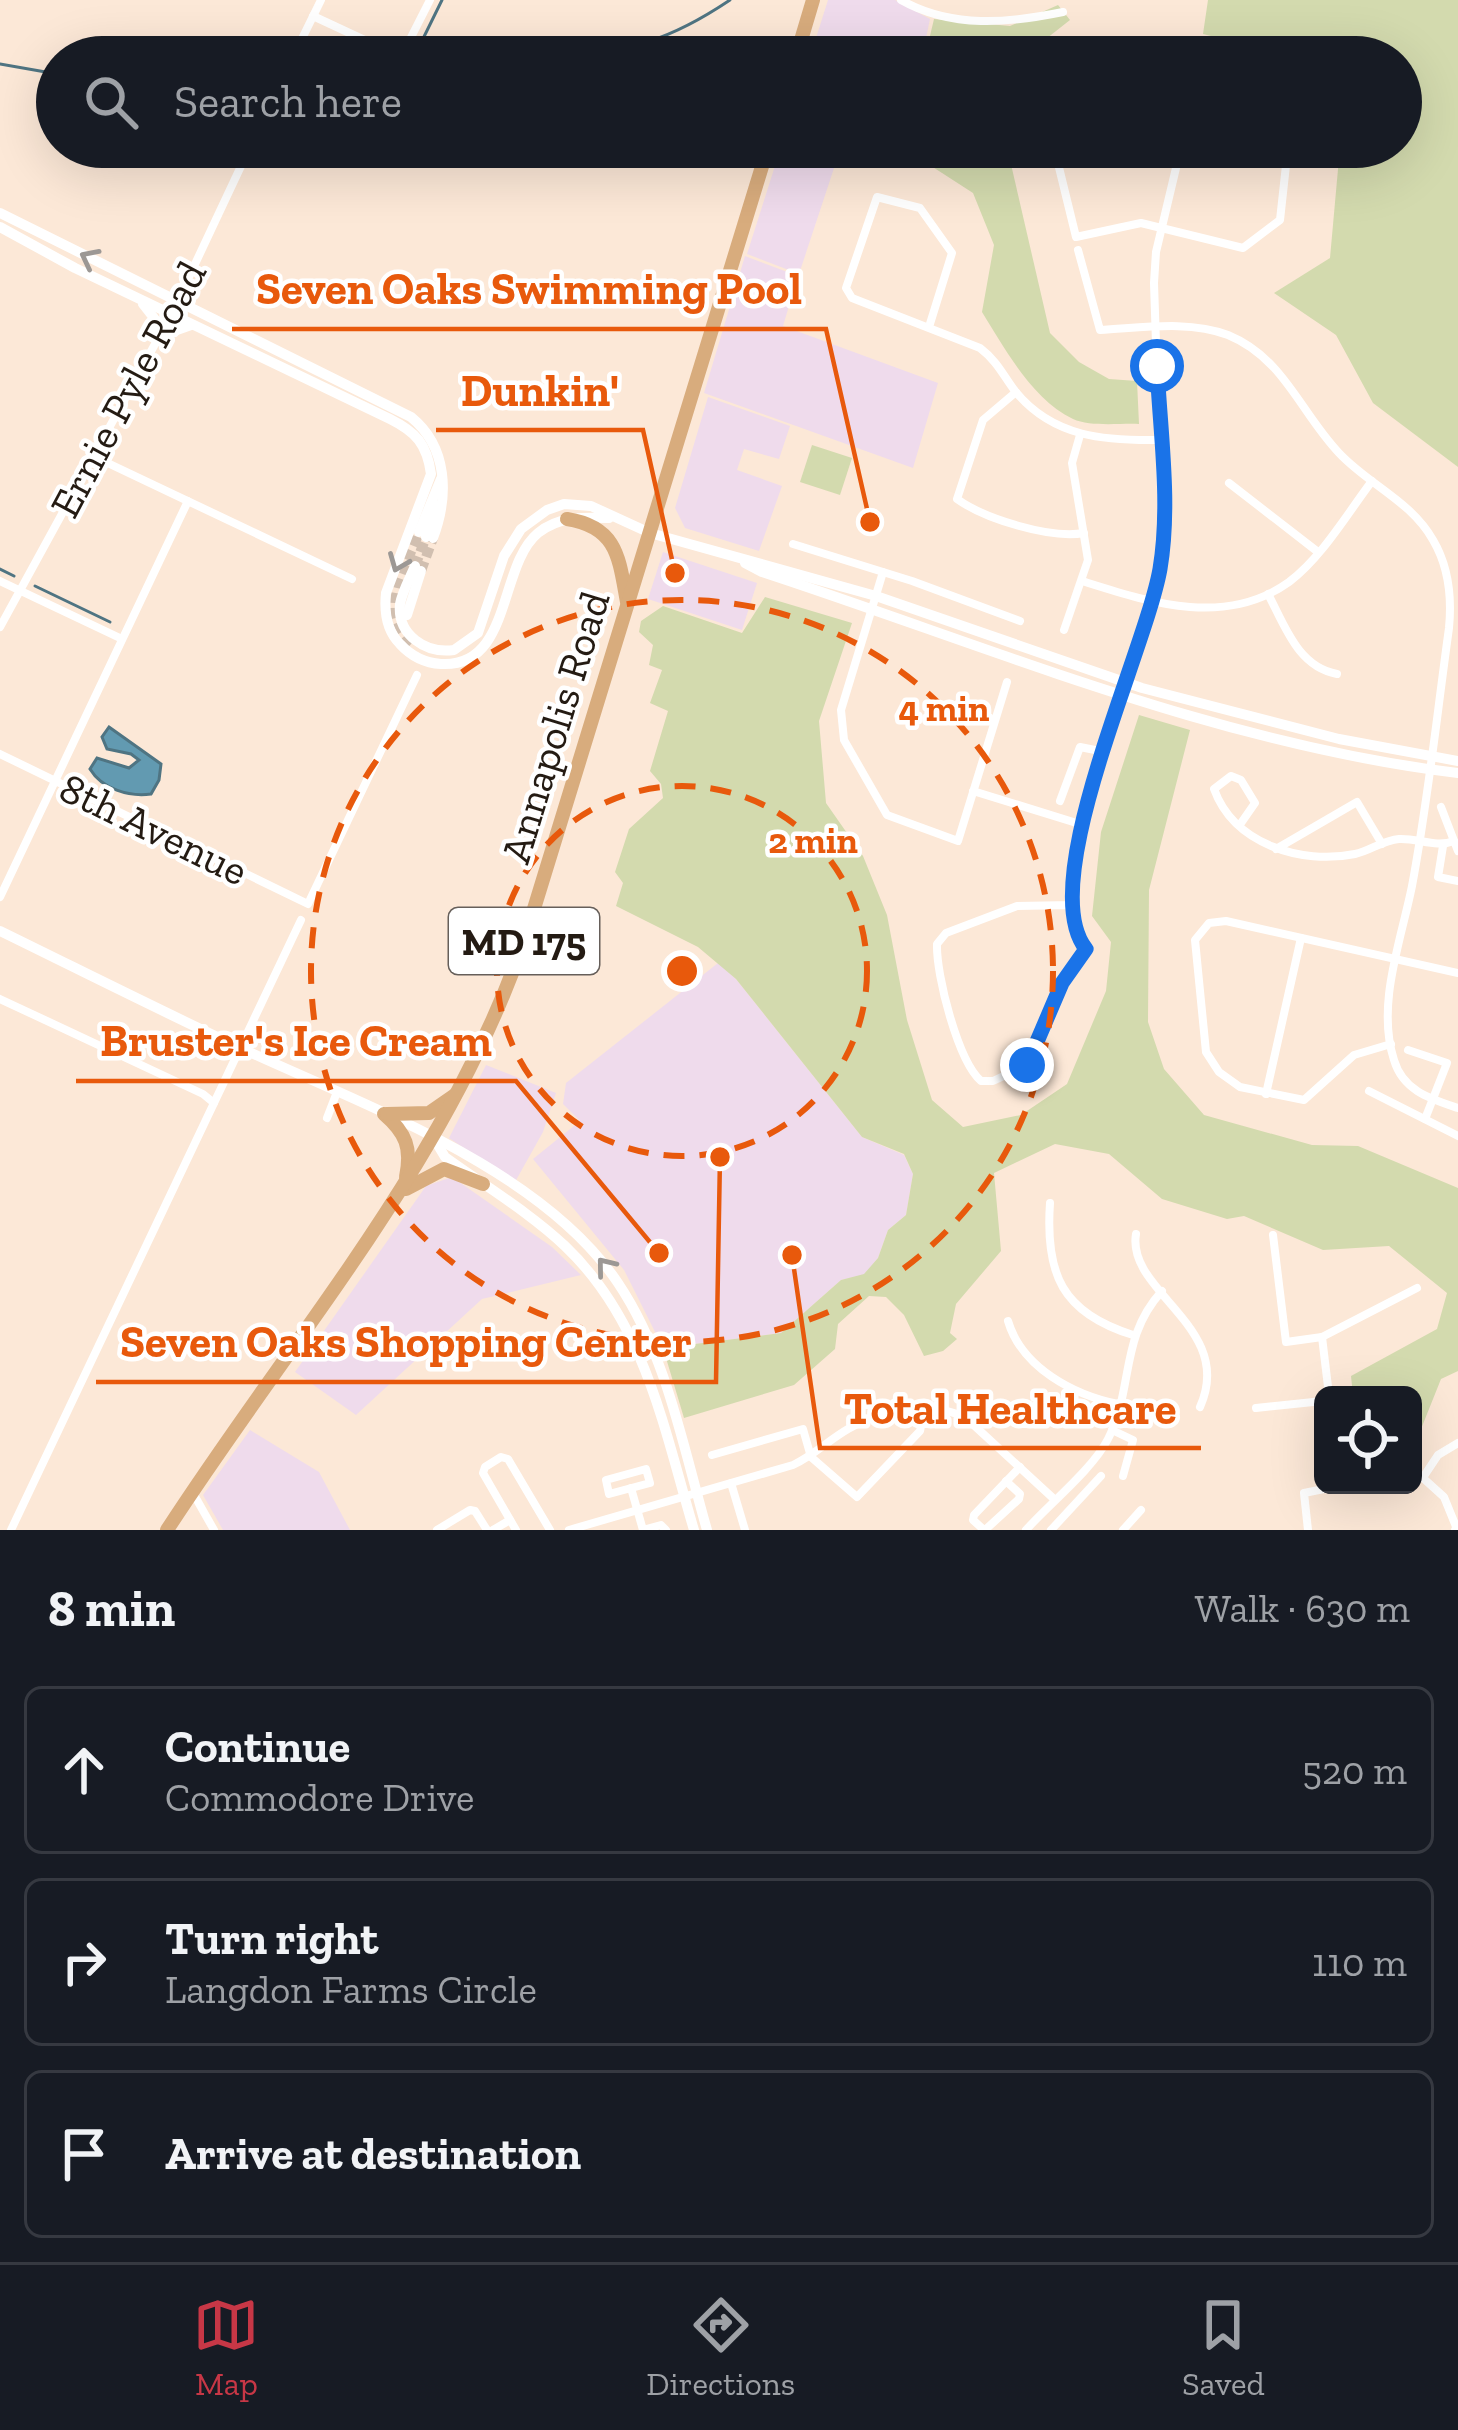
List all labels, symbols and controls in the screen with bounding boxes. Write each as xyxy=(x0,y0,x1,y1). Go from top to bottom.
search box xyxy=(36,36,1422,168)
icon: search xyxy=(78,69,144,135)
text: Search here xyxy=(174,75,402,129)
one-way arrow xyxy=(80,248,101,272)
callout: Seven Oaks Swimming Pool xyxy=(232,248,826,329)
street label: Ernie Pyle Road xyxy=(39,252,217,526)
text: Seven Oaks Swimming Pool xyxy=(256,262,802,316)
route start xyxy=(1130,339,1184,393)
callout: Dunkin' xyxy=(436,349,643,430)
text: Dunkin' xyxy=(461,364,619,418)
one-way arrow xyxy=(387,551,412,572)
street label: Annapolis Road xyxy=(489,585,621,869)
text: 4 min xyxy=(899,687,989,730)
street label: 8th Avenue xyxy=(52,762,256,896)
text: 2 min xyxy=(768,819,858,862)
road number: MD 175 xyxy=(449,908,599,974)
centre of rings xyxy=(661,950,703,992)
callout: Bruster's Ice Cream xyxy=(76,1000,516,1081)
text: Bruster's Ice Cream xyxy=(100,1014,492,1068)
route end xyxy=(1000,1038,1054,1092)
one-way arrow xyxy=(598,1258,619,1280)
callout: Seven Oaks Shopping Center xyxy=(96,1301,716,1382)
text: Seven Oaks Shopping Center xyxy=(120,1315,692,1369)
callout: Total Healthcare xyxy=(820,1367,1201,1448)
text: Total Healthcare xyxy=(843,1382,1177,1436)
map controls xyxy=(1314,1386,1422,1494)
button: locate xyxy=(1314,1386,1422,1494)
text: 8 min xyxy=(48,1578,175,1639)
text: Walk · 630 m xyxy=(1195,1585,1410,1632)
text: Continue xyxy=(165,1720,350,1774)
icon: ahead xyxy=(51,1737,117,1803)
text: 520 m xyxy=(1302,1747,1407,1794)
text: Commodore Drive xyxy=(165,1774,474,1821)
text: Turn right xyxy=(165,1912,378,1966)
icon: right xyxy=(51,1929,117,1995)
text: 110 m xyxy=(1312,1939,1407,1986)
text: Langdon Farms Circle xyxy=(165,1966,537,2013)
icon: arrive xyxy=(51,2121,117,2187)
text: Arrive at destination xyxy=(165,2127,581,2181)
tab: Map xyxy=(193,2292,259,2403)
tab: Directions xyxy=(646,2292,795,2403)
tab: Saved xyxy=(1182,2292,1265,2403)

